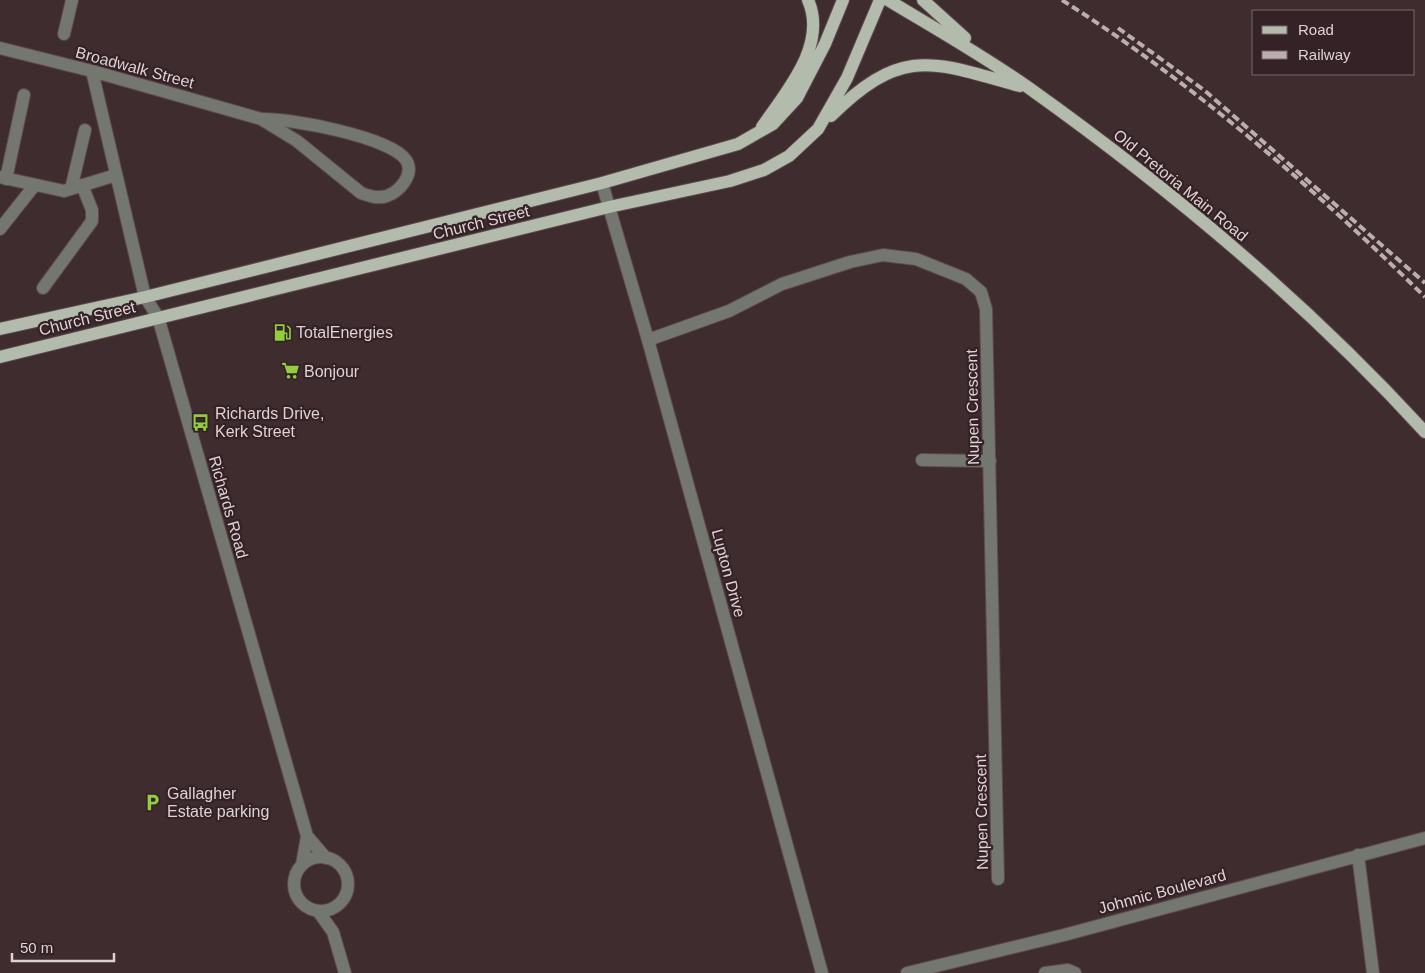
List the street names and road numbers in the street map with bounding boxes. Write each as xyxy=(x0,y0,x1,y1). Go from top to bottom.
street label: Broadwalk Street xyxy=(74,44,196,92)
street label: Old Pretoria Main Road xyxy=(1110,126,1251,245)
street label: Church Street xyxy=(431,202,532,243)
street label: Church Street xyxy=(37,298,138,339)
street label: Nupen Crescent xyxy=(963,348,982,465)
street label: Richards Road xyxy=(206,454,251,560)
street label: Lupton Drive xyxy=(709,527,748,619)
street label: Nupen Crescent xyxy=(972,753,991,870)
street label: Johnnic Boulevard xyxy=(1096,866,1228,917)

